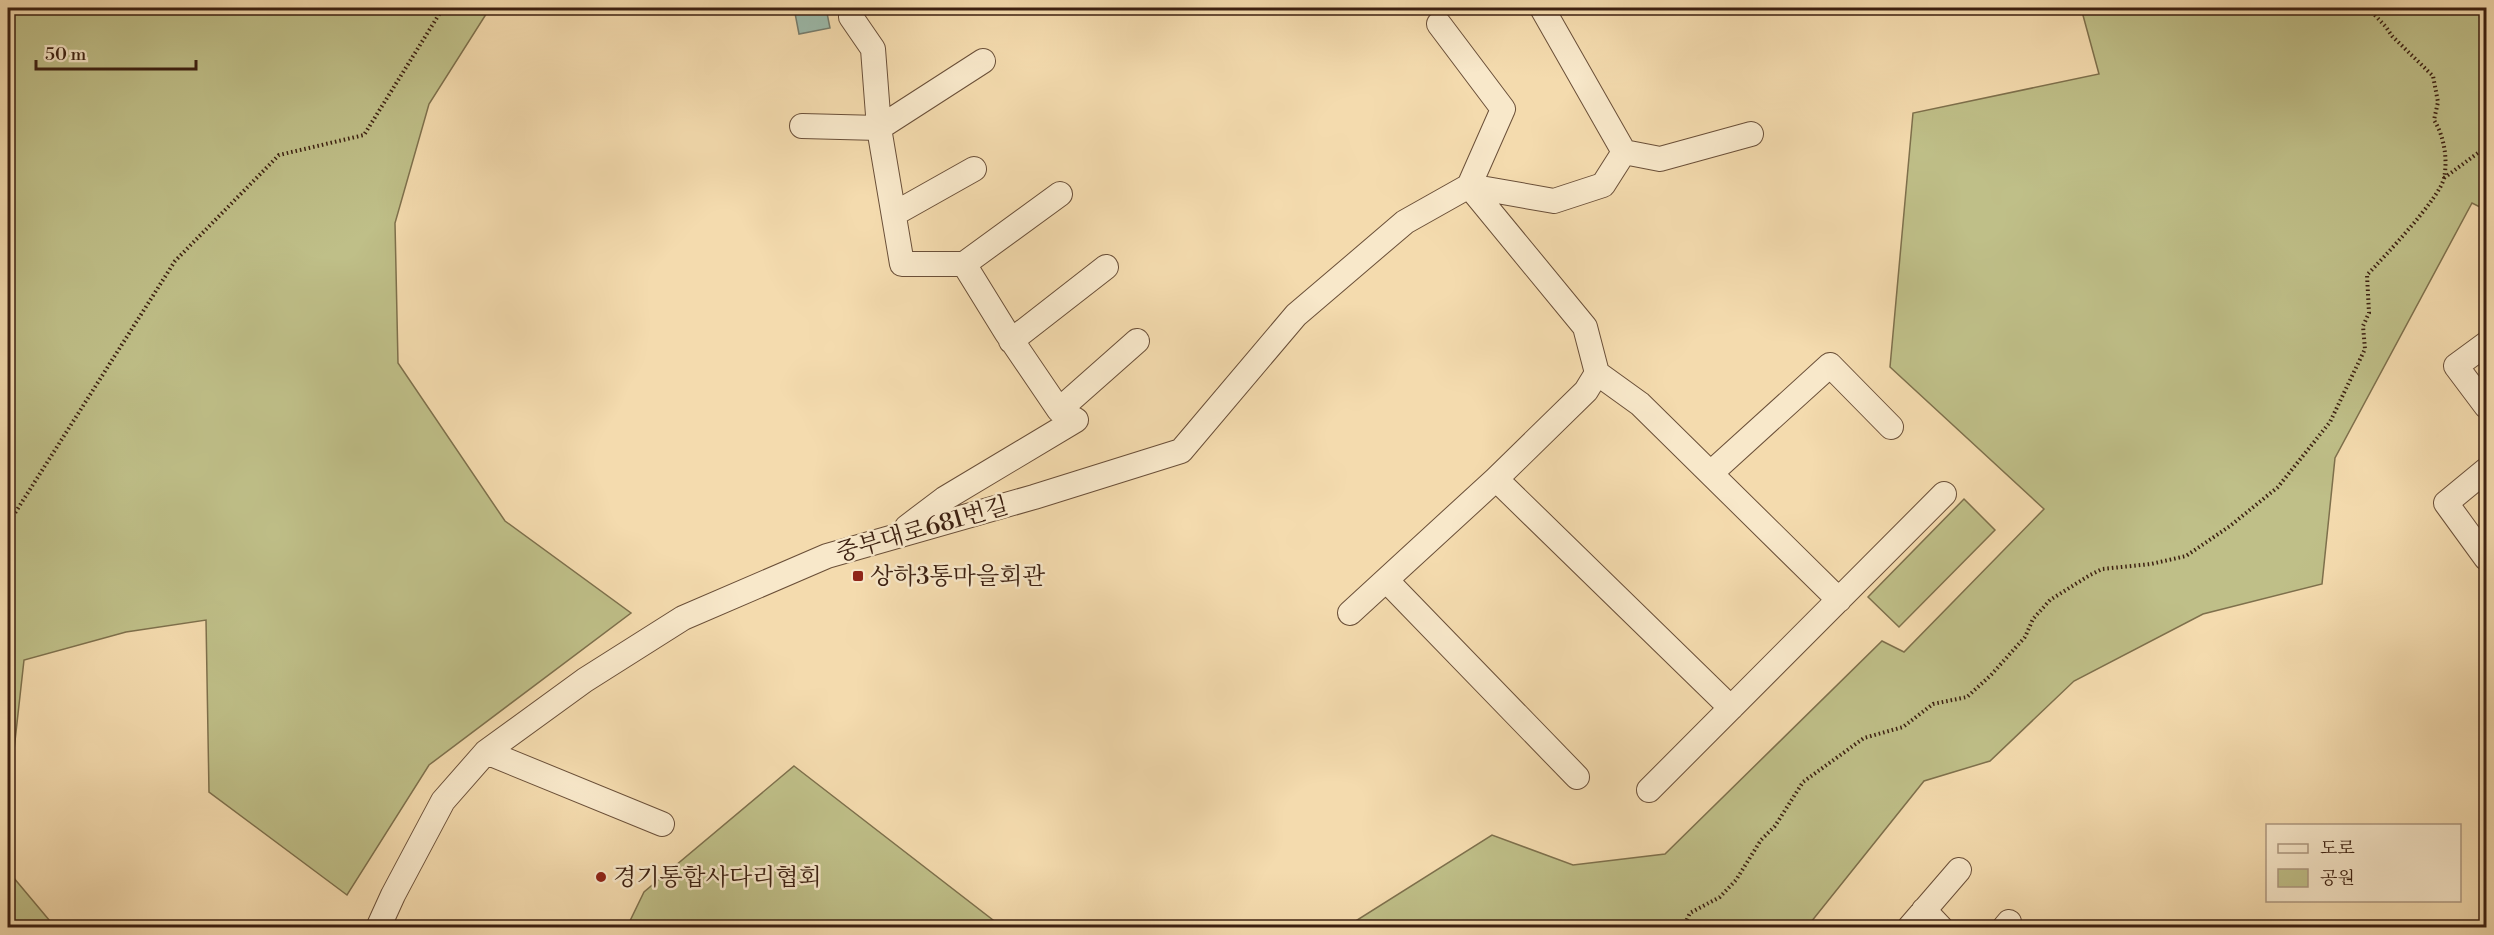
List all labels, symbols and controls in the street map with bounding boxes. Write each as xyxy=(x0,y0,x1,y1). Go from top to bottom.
scale bar xyxy=(36,33,196,71)
text: 50 m xyxy=(45,43,87,66)
street label: 중부대로681번길 xyxy=(832,491,1012,569)
place label: 상하3통마을회관 xyxy=(870,562,1046,592)
marker: 상하3통마을회관 xyxy=(851,569,865,583)
legend xyxy=(2266,824,2461,902)
text: 도로 xyxy=(2320,837,2355,860)
place label: 경기통합사다리협회 xyxy=(613,863,822,893)
text: 공원 xyxy=(2320,867,2355,890)
marker: 경기통합사다리협회 xyxy=(594,870,608,884)

